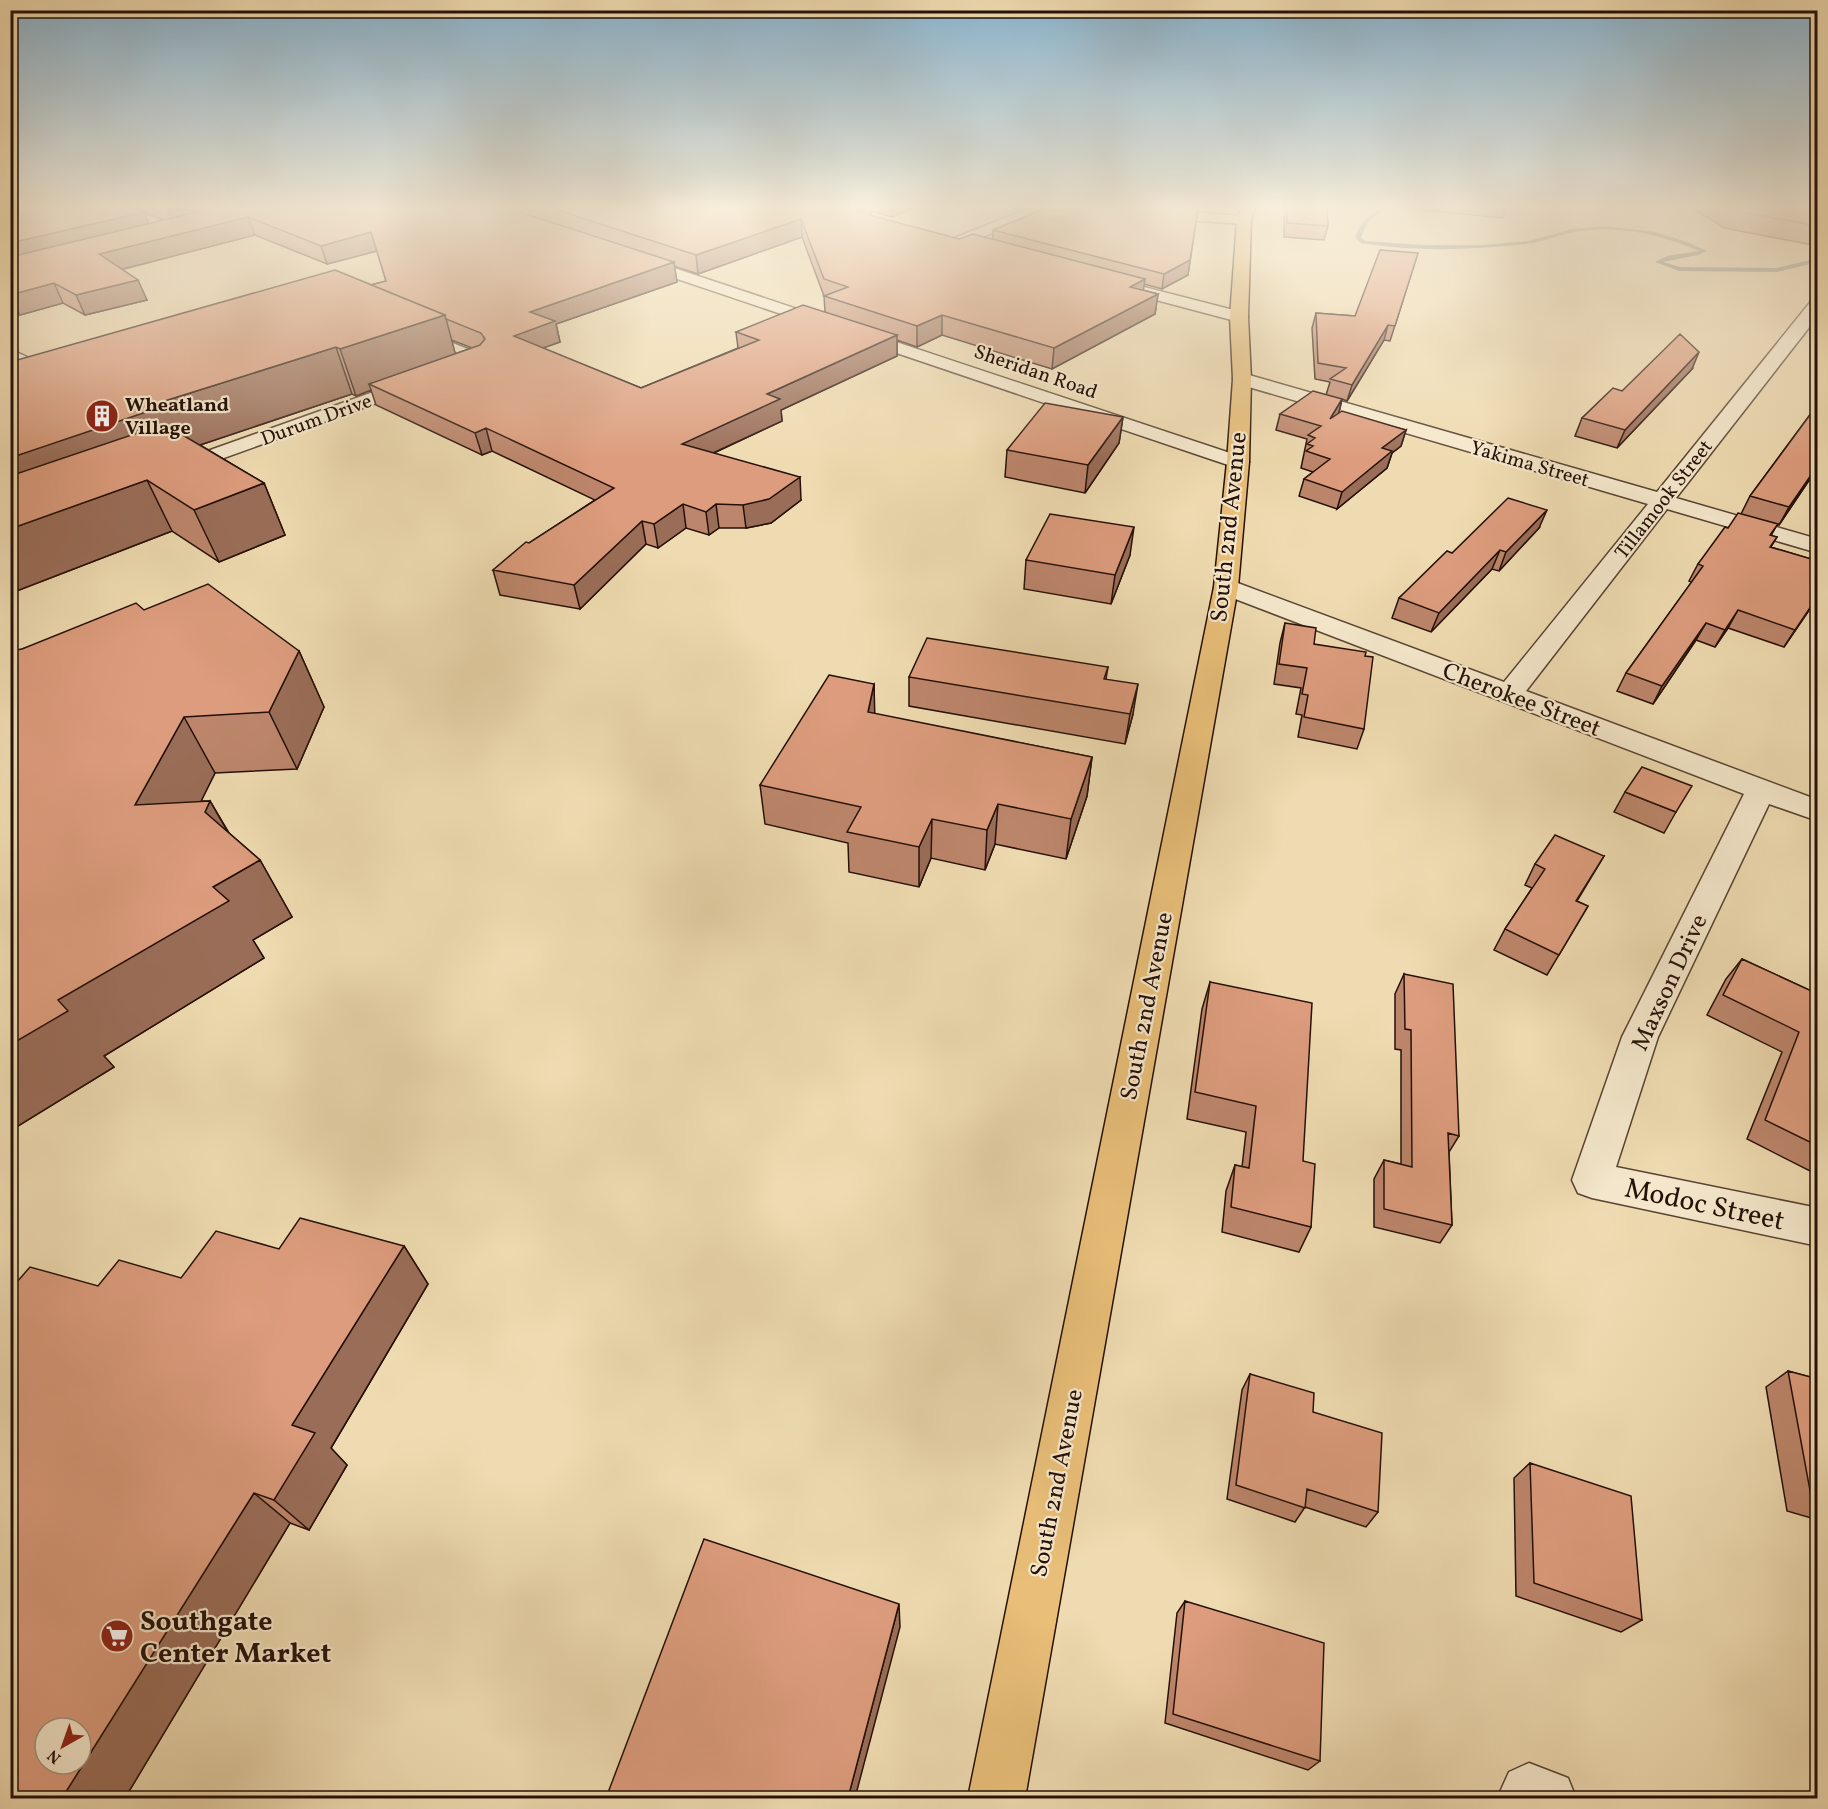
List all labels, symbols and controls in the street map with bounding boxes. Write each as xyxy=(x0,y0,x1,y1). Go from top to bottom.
street label: Sheridan Road xyxy=(970,339,1101,407)
street label: Durum Drive xyxy=(257,388,376,454)
place label: Wheatland Village xyxy=(125,392,229,443)
building icon: Wheatland Village xyxy=(84,398,120,434)
street label: South 2nd Avenue xyxy=(1203,430,1257,624)
street label: Yakima Street xyxy=(1467,435,1592,495)
street label: Tillamook Street xyxy=(1609,435,1720,566)
street label: Cherokee Street xyxy=(1437,655,1605,747)
street label: South 2nd Avenue xyxy=(1113,909,1183,1103)
street label: Maxson Drive xyxy=(1624,909,1717,1057)
street label: Modoc Street xyxy=(1621,1169,1788,1241)
street label: South 2nd Avenue xyxy=(1023,1386,1093,1580)
place label: Southgate Center Market xyxy=(140,1603,331,1674)
supermarket icon: Southgate Center Market xyxy=(99,1618,135,1654)
north arrow xyxy=(33,1716,93,1776)
text: N xyxy=(43,1744,66,1768)

